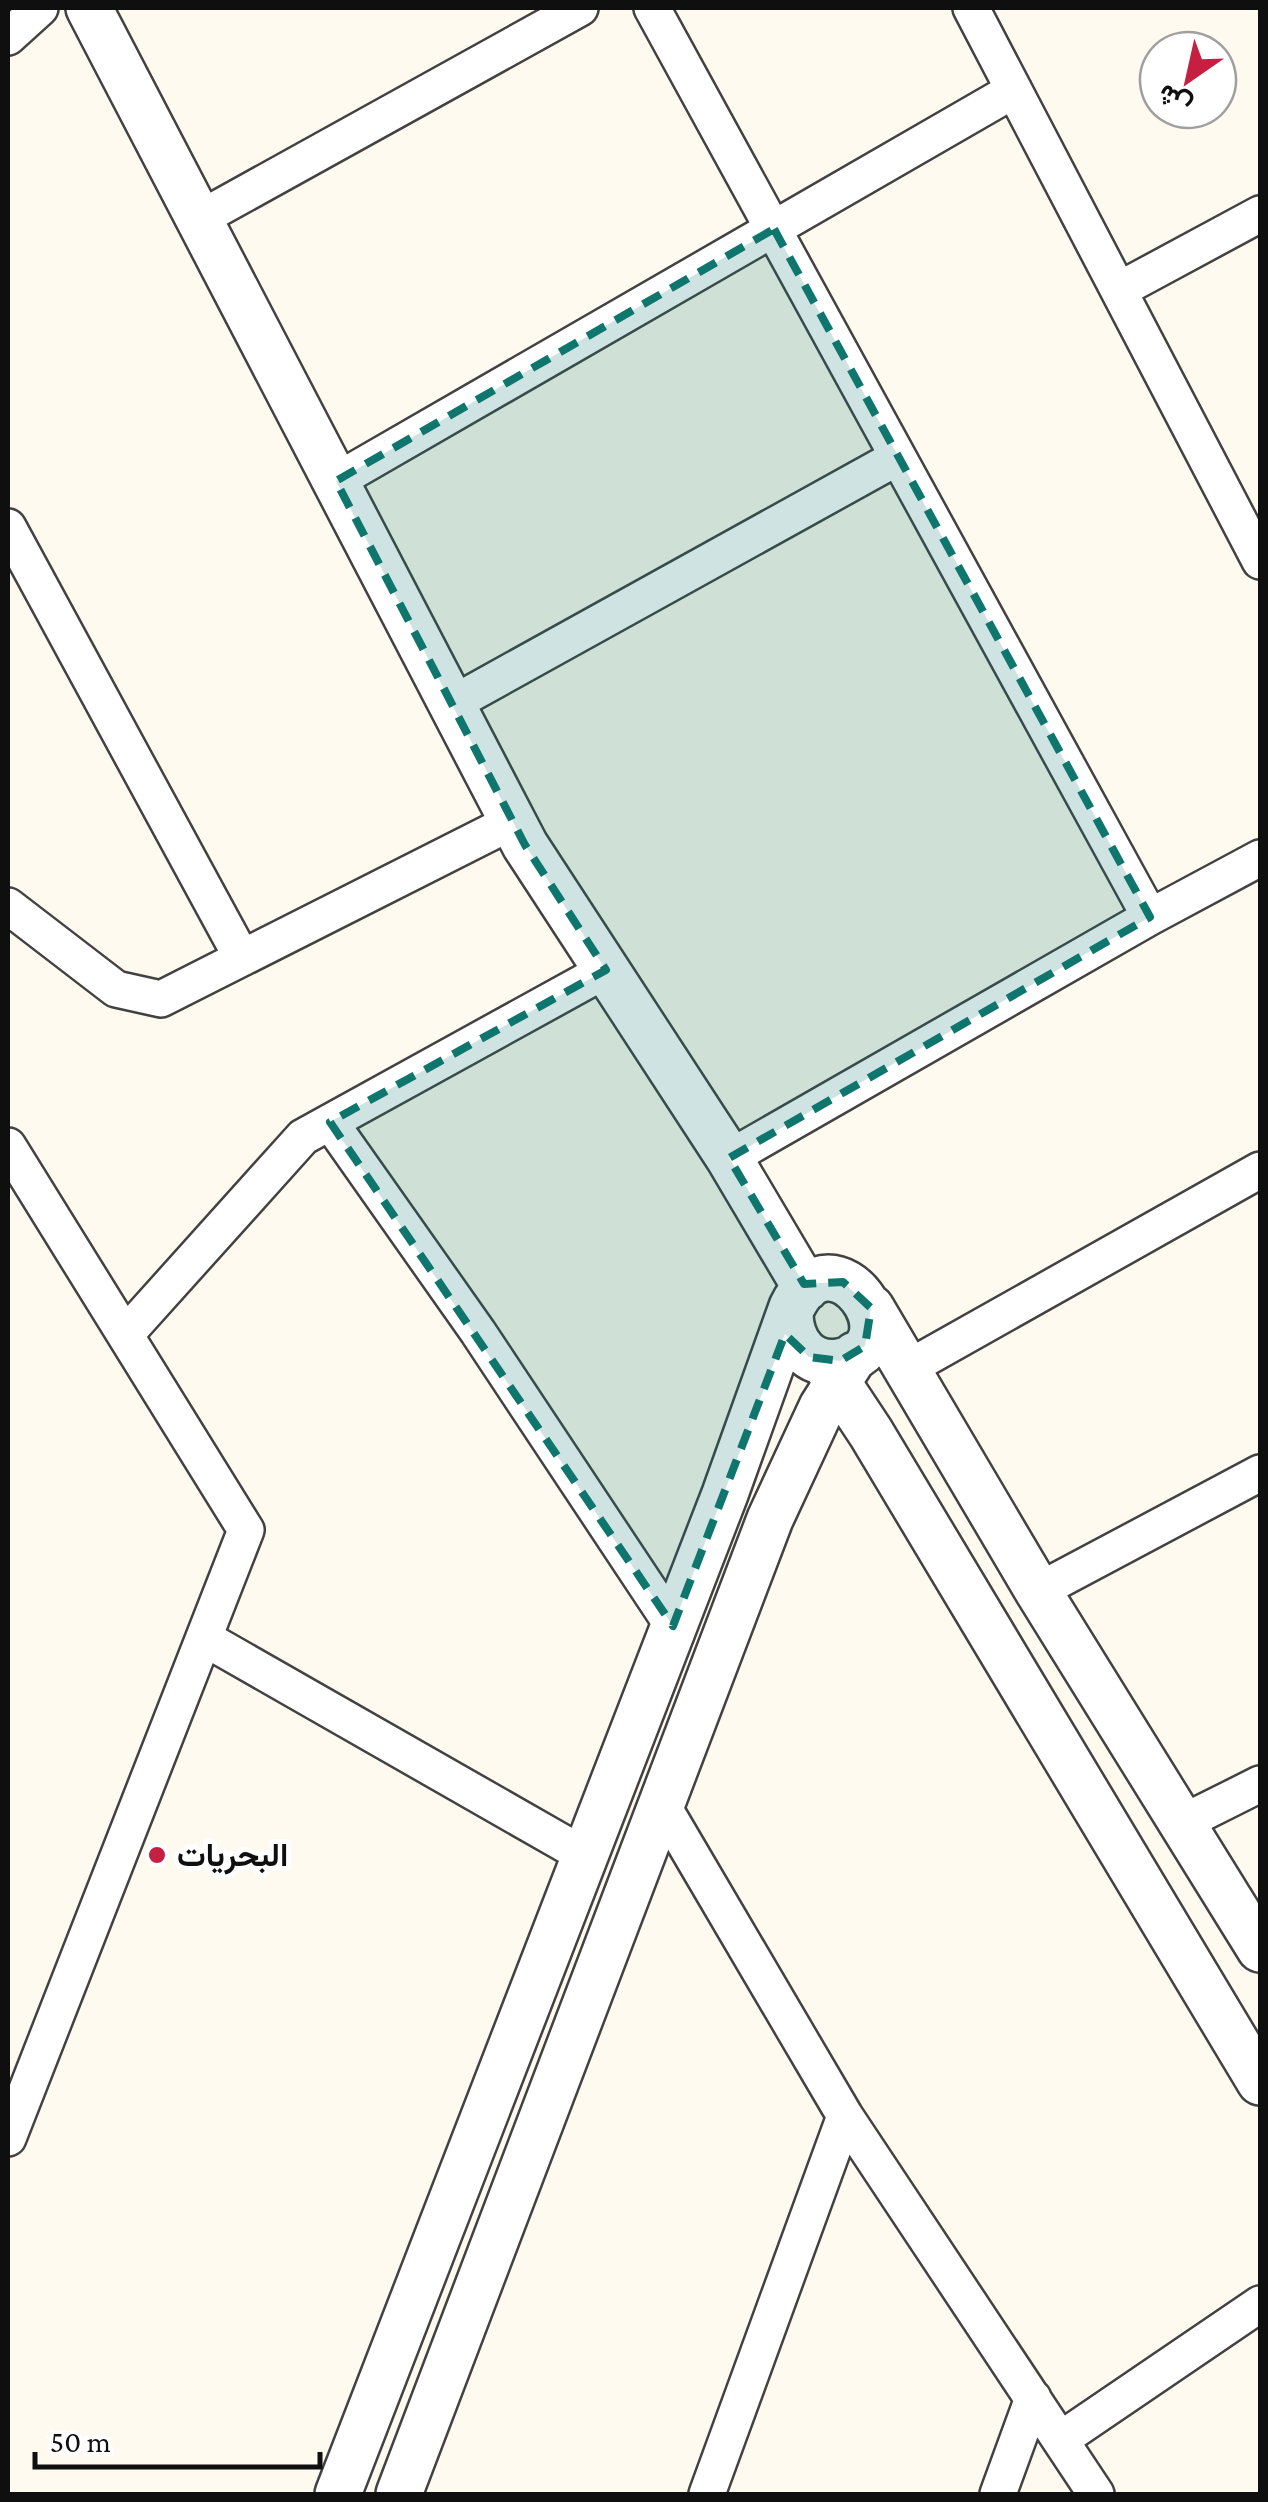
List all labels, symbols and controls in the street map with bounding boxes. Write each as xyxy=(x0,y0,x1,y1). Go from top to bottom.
north arrow xyxy=(1138,30,1238,130)
text: ش xyxy=(1152,77,1197,123)
place label: البحريات xyxy=(177,1837,288,1875)
marker: البحريات xyxy=(146,1844,168,1866)
scale bar xyxy=(35,2407,320,2469)
text: 50 m xyxy=(50,2425,111,2458)

